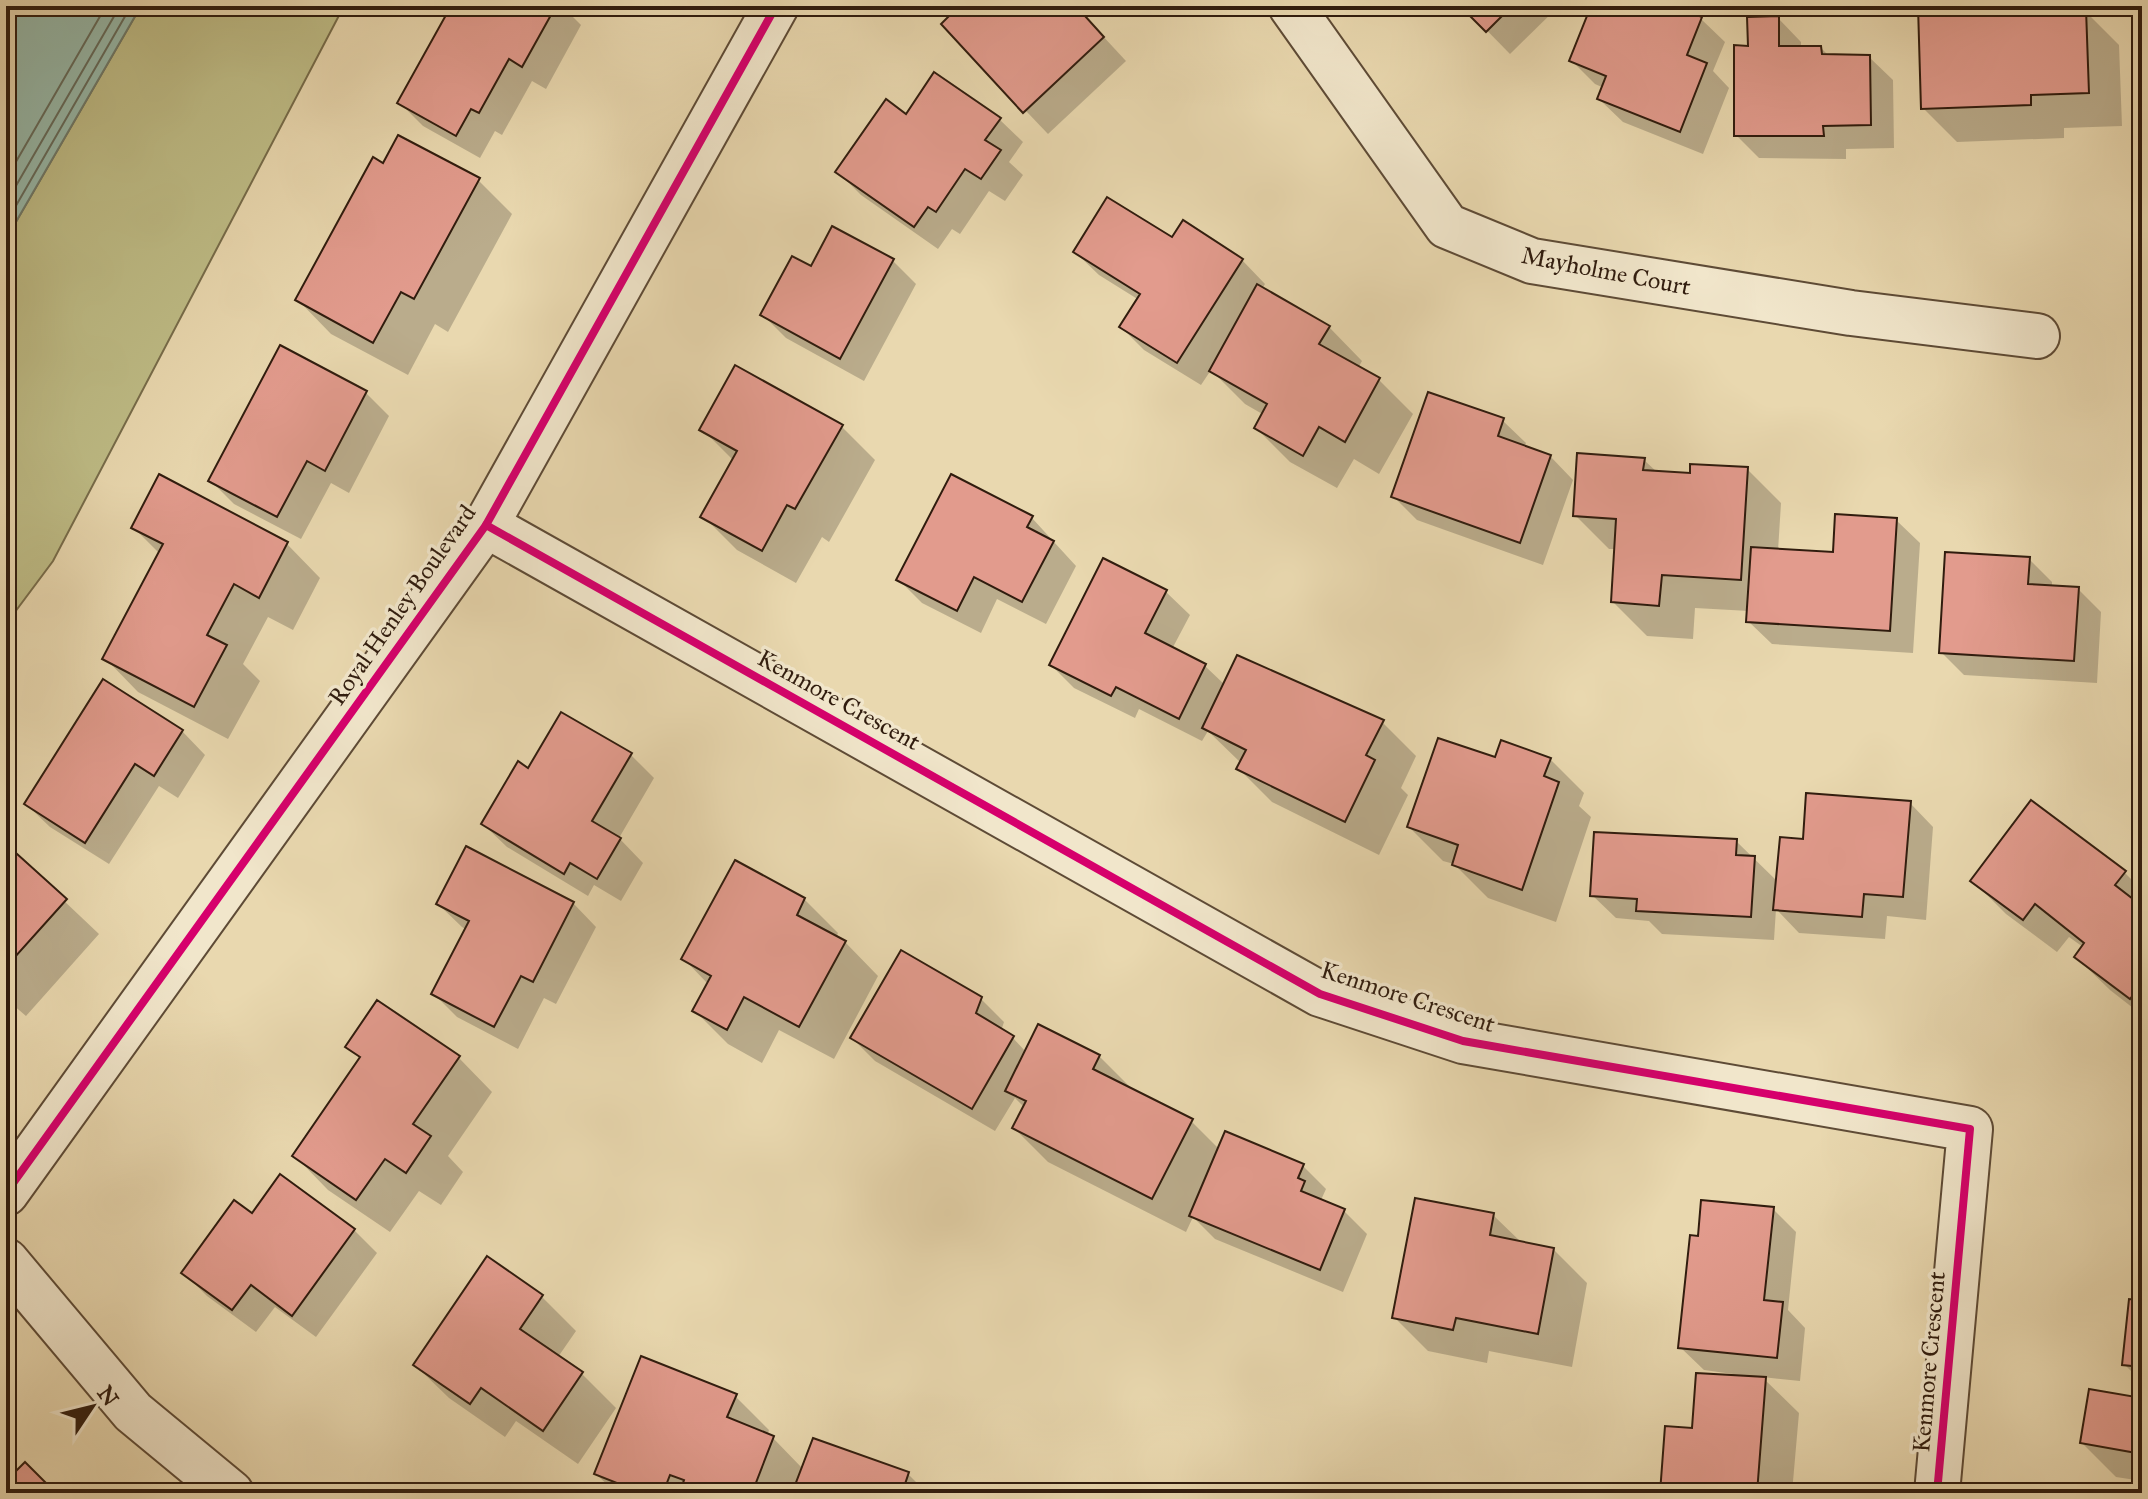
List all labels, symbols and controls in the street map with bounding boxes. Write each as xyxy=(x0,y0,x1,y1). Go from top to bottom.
street label: Mayholme Court xyxy=(1519,240,1694,302)
street label: Royal Henley Boulevard xyxy=(322,499,482,711)
street label: Kenmore Crescent xyxy=(752,643,926,757)
street label: Kenmore Crescent xyxy=(1317,955,1499,1039)
street label: Kenmore Crescent xyxy=(1906,1270,1952,1454)
north arrow xyxy=(52,1367,132,1447)
text: N xyxy=(92,1380,125,1411)

